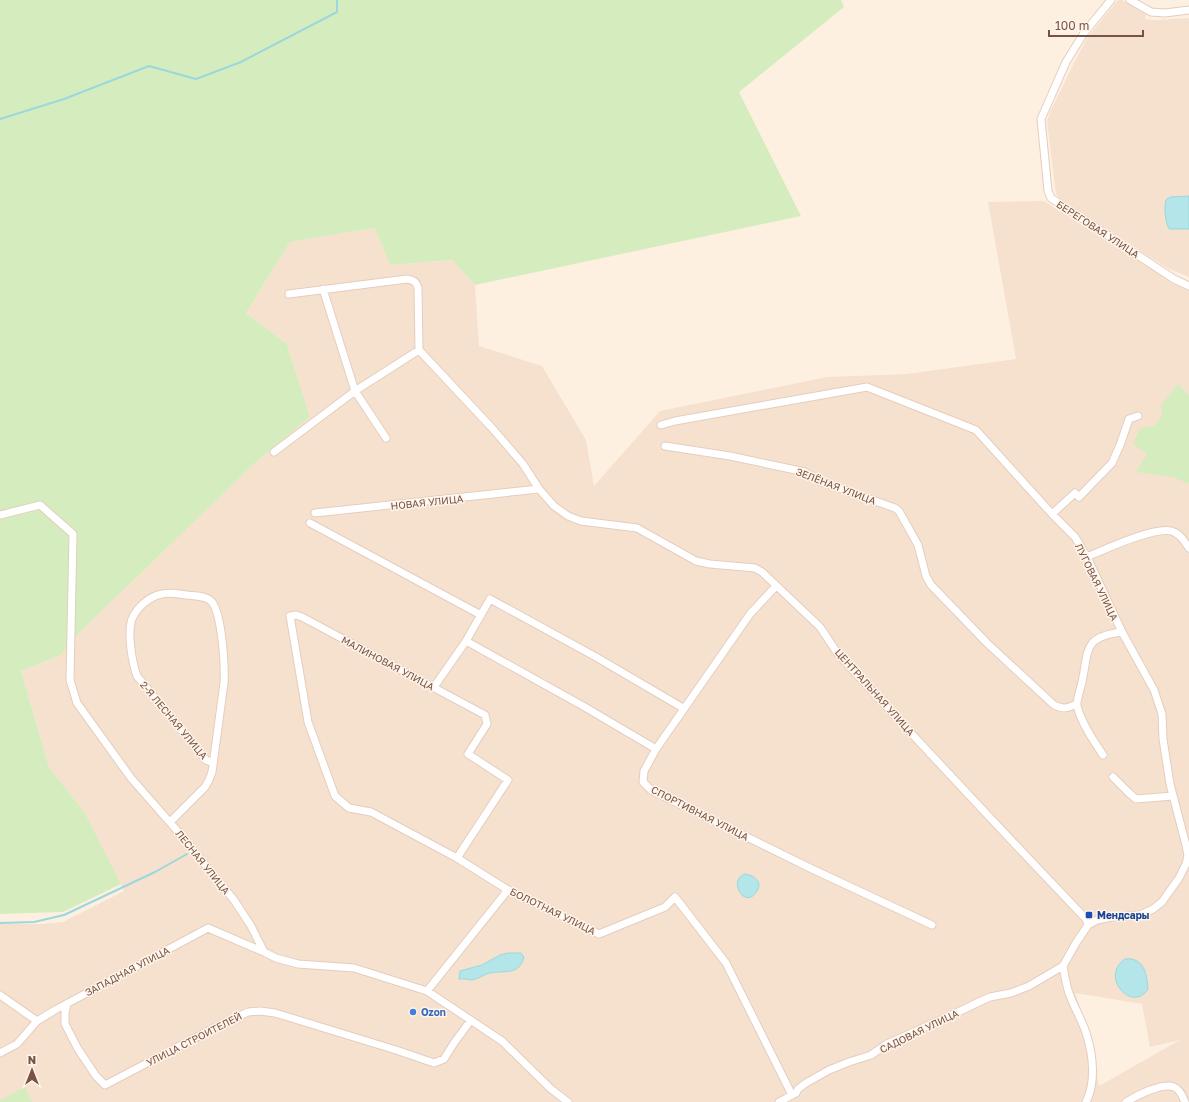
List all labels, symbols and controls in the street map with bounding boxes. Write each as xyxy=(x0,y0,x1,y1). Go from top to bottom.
scale bar xyxy=(1049,12,1143,38)
text: 100 m xyxy=(1055,18,1089,33)
street label: БЕРЕГОВАЯ УЛИЦА xyxy=(1054,198,1142,260)
street label: ЗЕЛЁНАЯ УЛИЦА xyxy=(794,464,878,507)
street label: НОВАЯ УЛИЦА xyxy=(390,492,464,512)
street label: ЛУГОВАЯ УЛИЦА xyxy=(1073,541,1121,623)
street label: МАЛИНОВАЯ УЛИЦА xyxy=(340,633,437,693)
street label: ЦЕНТРАЛЬНАЯ УЛИЦА xyxy=(833,646,917,738)
street label: 2-Я ЛЕСНАЯ УЛИЦА xyxy=(138,679,210,762)
street label: СПОРТИВНАЯ УЛИЦА xyxy=(649,783,751,843)
street label: ЛЕСНАЯ УЛИЦА xyxy=(173,827,233,897)
street label: БОЛОТНАЯ УЛИЦА xyxy=(508,885,598,937)
place label: Мендсары xyxy=(1097,909,1149,921)
marker: Мендсары xyxy=(1084,910,1094,920)
street label: ЗАПАДНАЯ УЛИЦА xyxy=(83,944,172,998)
place label: Ozon xyxy=(421,1006,446,1018)
marker: Ozon xyxy=(408,1007,418,1017)
street label: САДОВАЯ УЛИЦА xyxy=(878,1007,961,1055)
street label: УЛИЦА СТРОИТЕЛЕЙ xyxy=(144,1010,244,1068)
north arrow xyxy=(12,1050,52,1090)
text: N xyxy=(28,1053,36,1066)

